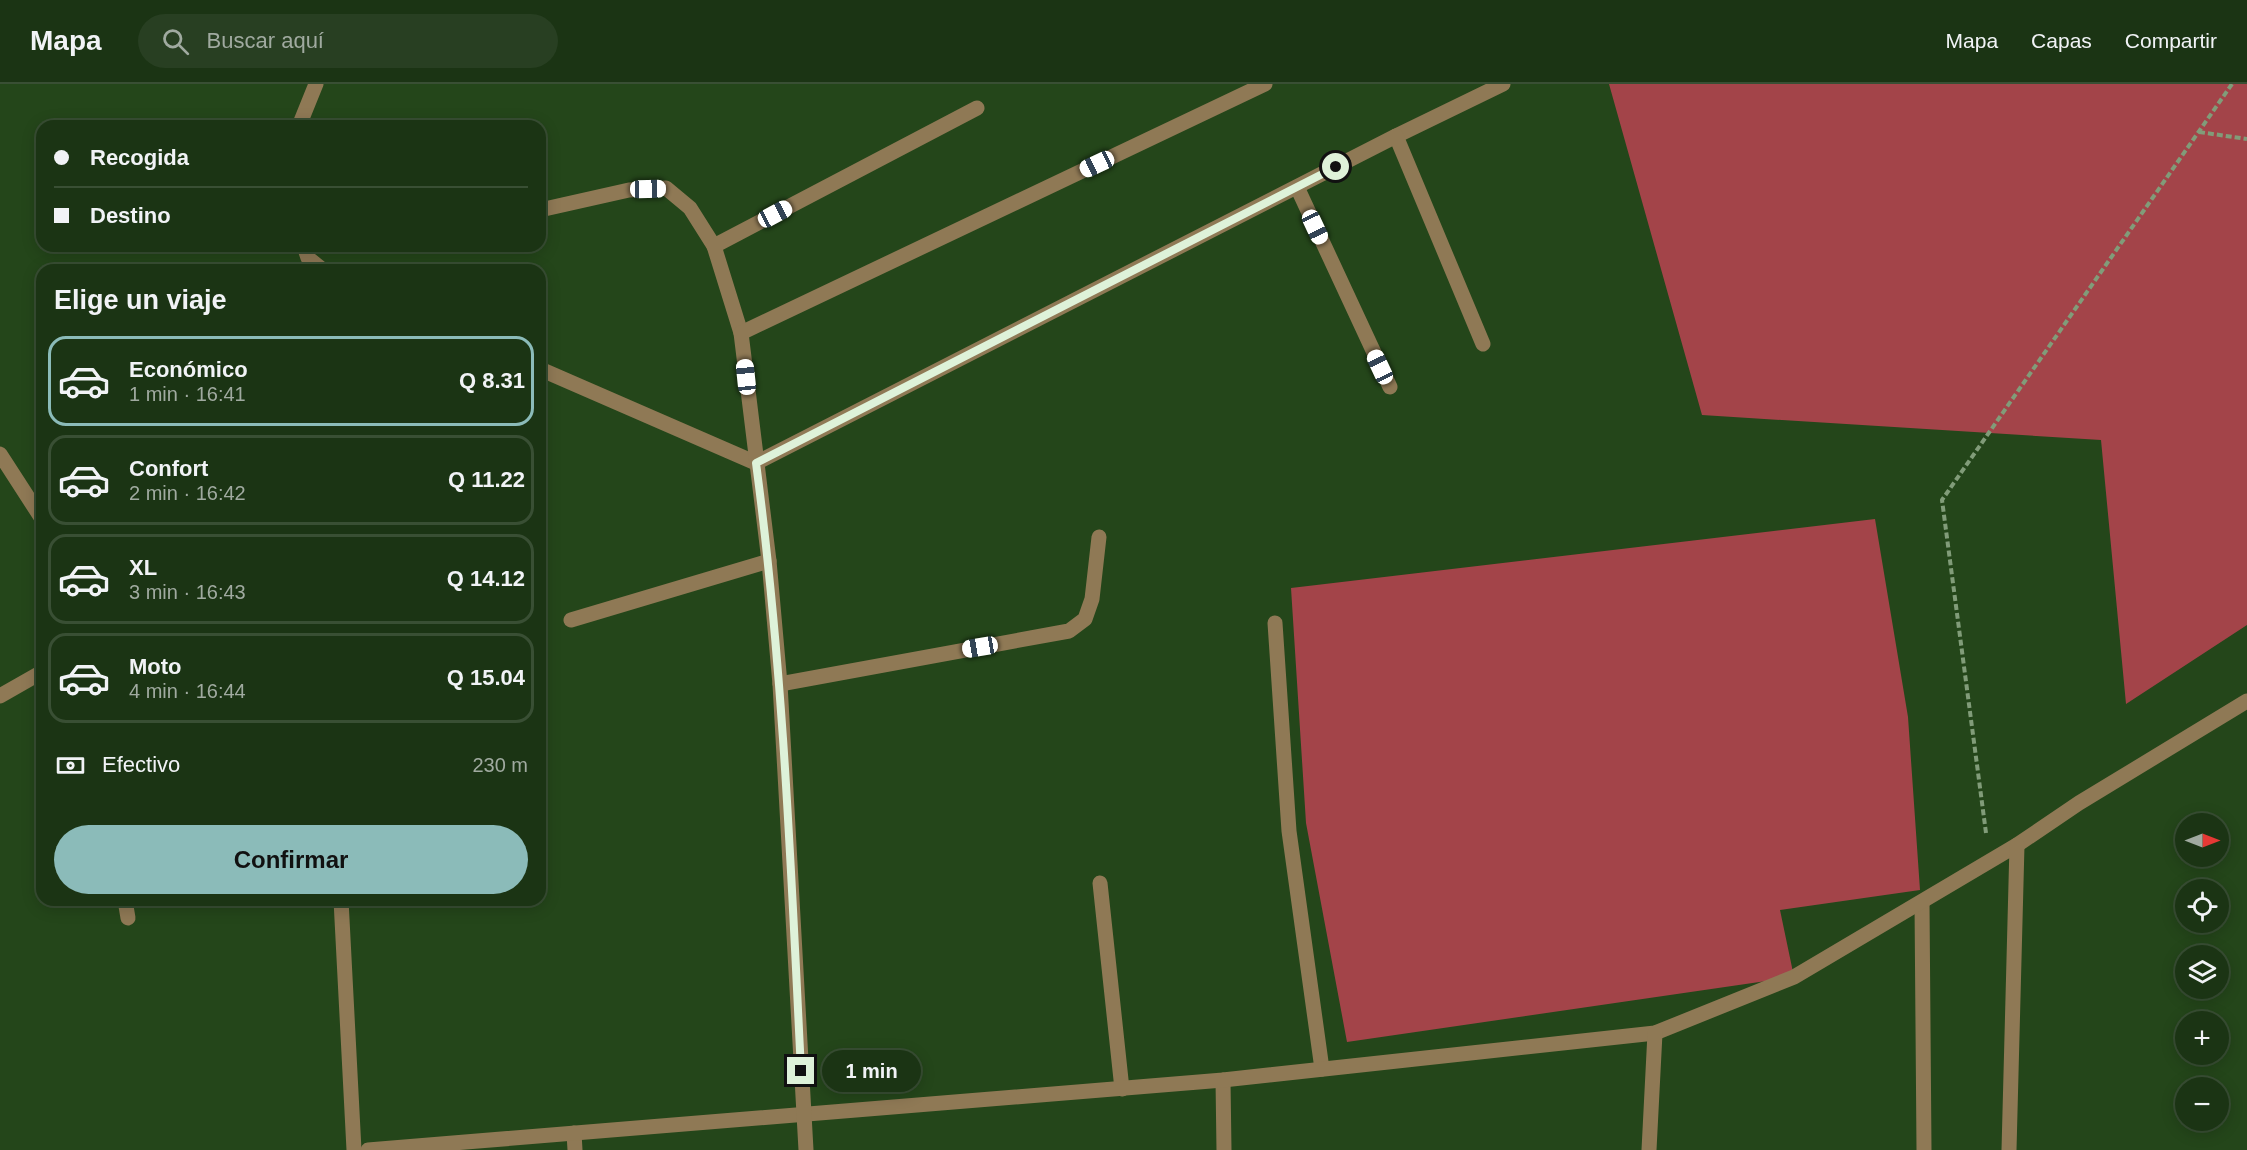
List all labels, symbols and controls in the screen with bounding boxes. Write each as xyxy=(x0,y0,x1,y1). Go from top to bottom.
search box xyxy=(138,14,558,68)
text: Mapa xyxy=(30,25,102,56)
icon: search xyxy=(159,25,192,58)
text: Buscar aquí xyxy=(207,28,324,53)
text: Mapa xyxy=(1946,29,1998,52)
text: Capas xyxy=(2031,29,2092,52)
text: Compartir xyxy=(2125,29,2217,52)
text: Recogida xyxy=(90,145,189,170)
car xyxy=(1077,148,1117,180)
route start xyxy=(1322,153,1349,180)
car xyxy=(630,180,666,198)
car xyxy=(755,198,795,230)
text: Destino xyxy=(90,203,171,228)
car xyxy=(1299,207,1331,247)
text: Elige un viaje xyxy=(54,285,227,315)
car xyxy=(1364,347,1396,387)
icon: car xyxy=(57,354,111,408)
text: Económico xyxy=(129,357,248,382)
car xyxy=(735,358,757,396)
text: Q 8.31 xyxy=(459,368,525,393)
text: 1 min · 16:41 xyxy=(129,383,246,405)
icon: car xyxy=(57,453,111,507)
text: Confort xyxy=(129,456,208,481)
text: Q 11.22 xyxy=(448,467,525,492)
text: 2 min · 16:42 xyxy=(129,482,246,504)
icon: car xyxy=(57,552,111,606)
text: XL xyxy=(129,555,157,580)
text: Q 14.12 xyxy=(447,566,525,591)
text: 3 min · 16:43 xyxy=(129,581,246,603)
car xyxy=(961,635,999,659)
icon: car xyxy=(57,651,111,705)
text: Moto xyxy=(129,654,182,679)
text: Q 15.04 xyxy=(447,665,525,690)
text: 4 min · 16:44 xyxy=(129,680,246,702)
icon: cash xyxy=(54,749,87,782)
text: Efectivo xyxy=(102,752,180,777)
text: 230 m xyxy=(472,754,528,776)
north arrow xyxy=(2175,813,2229,867)
map controls xyxy=(2175,813,2229,1131)
button: Confirmar xyxy=(54,825,528,894)
button: locate xyxy=(2175,879,2229,933)
button: layers xyxy=(2175,945,2229,999)
button: + xyxy=(2175,1011,2229,1065)
callout: 1 min xyxy=(822,1050,921,1092)
route end xyxy=(787,1057,814,1084)
text: 1 min xyxy=(845,1060,898,1082)
button: − xyxy=(2175,1077,2229,1131)

